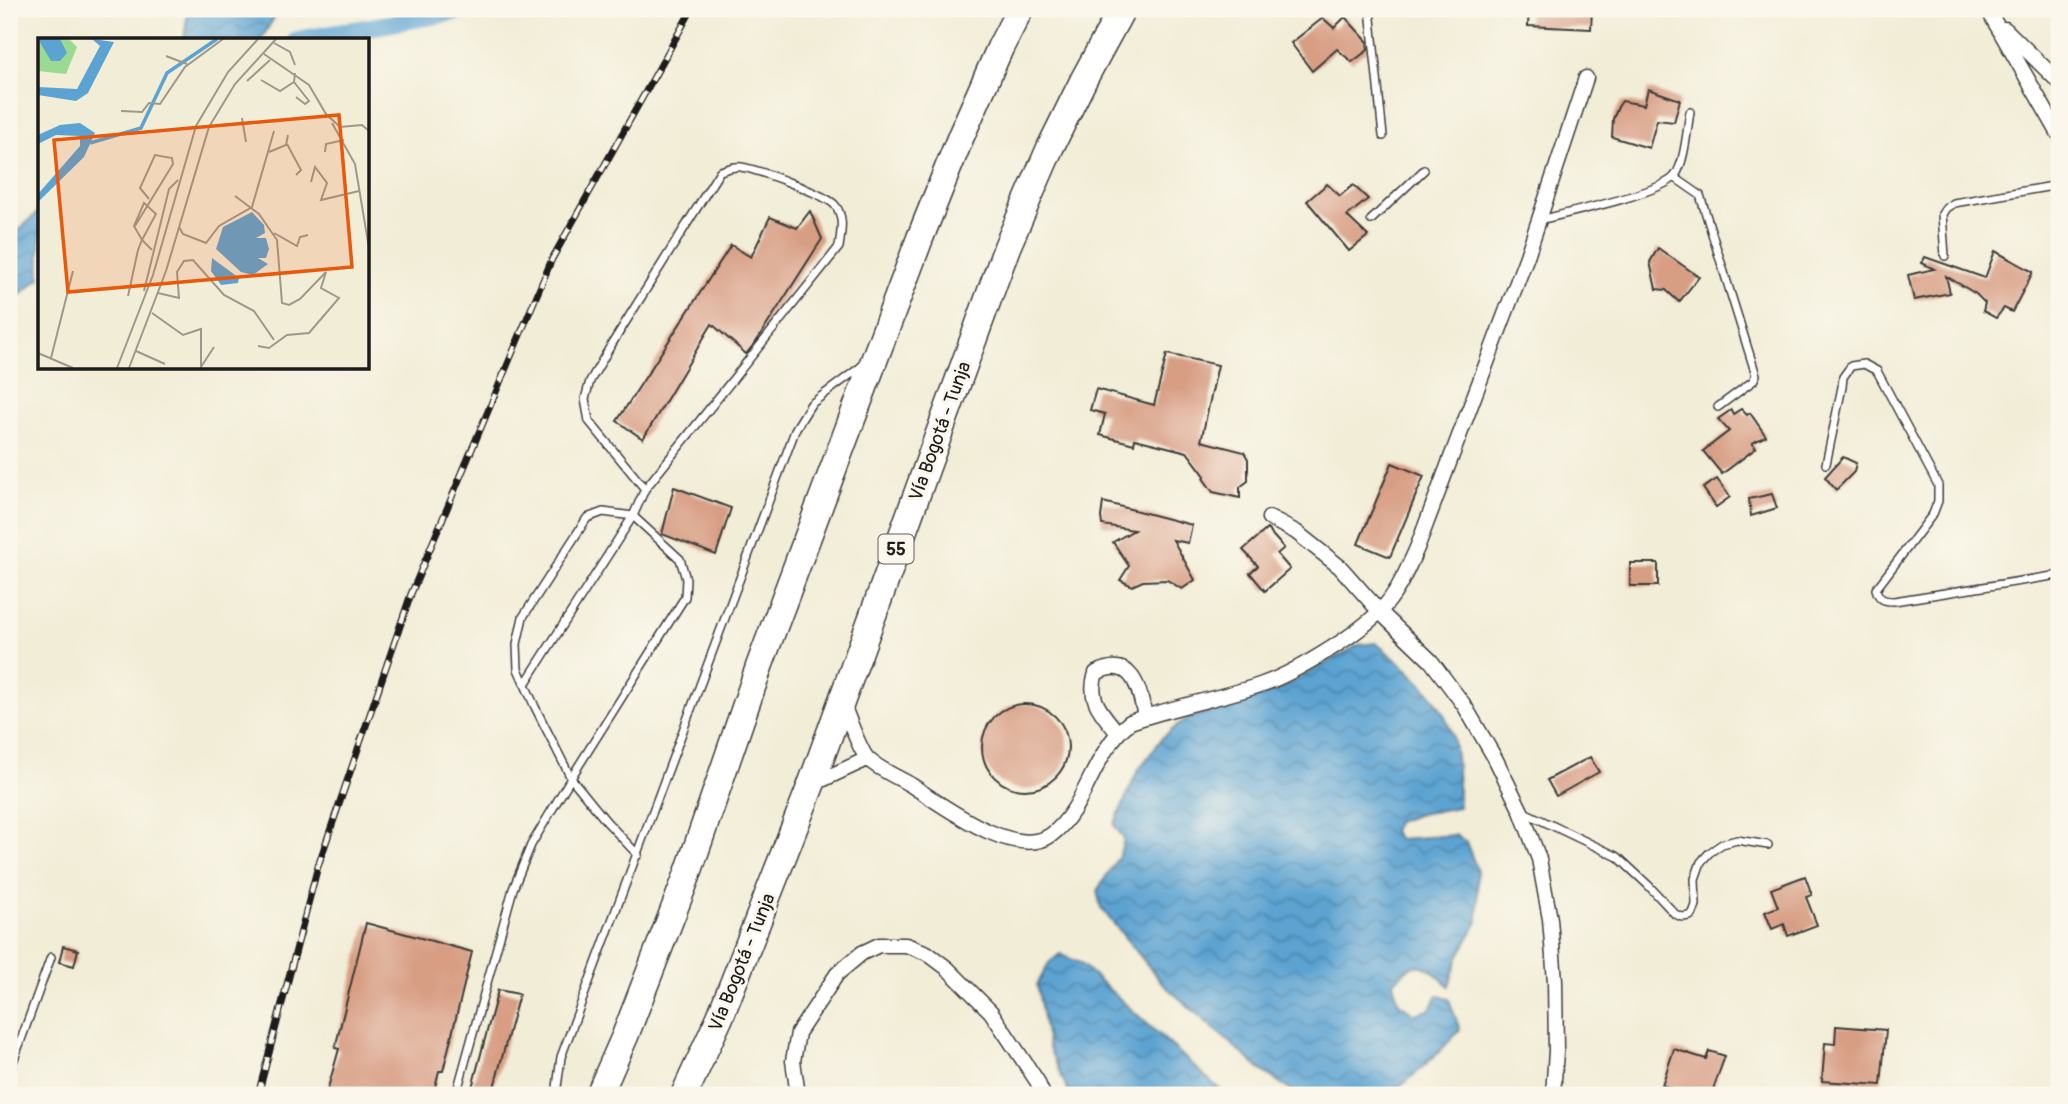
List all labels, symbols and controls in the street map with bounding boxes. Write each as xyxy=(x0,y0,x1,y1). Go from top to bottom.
inset map xyxy=(38,38,369,369)
street label: Vía Bogotá - Tunja xyxy=(904,358,976,504)
road number: 55 xyxy=(878,534,914,564)
street label: Vía Bogotá - Tunja xyxy=(703,890,781,1035)

